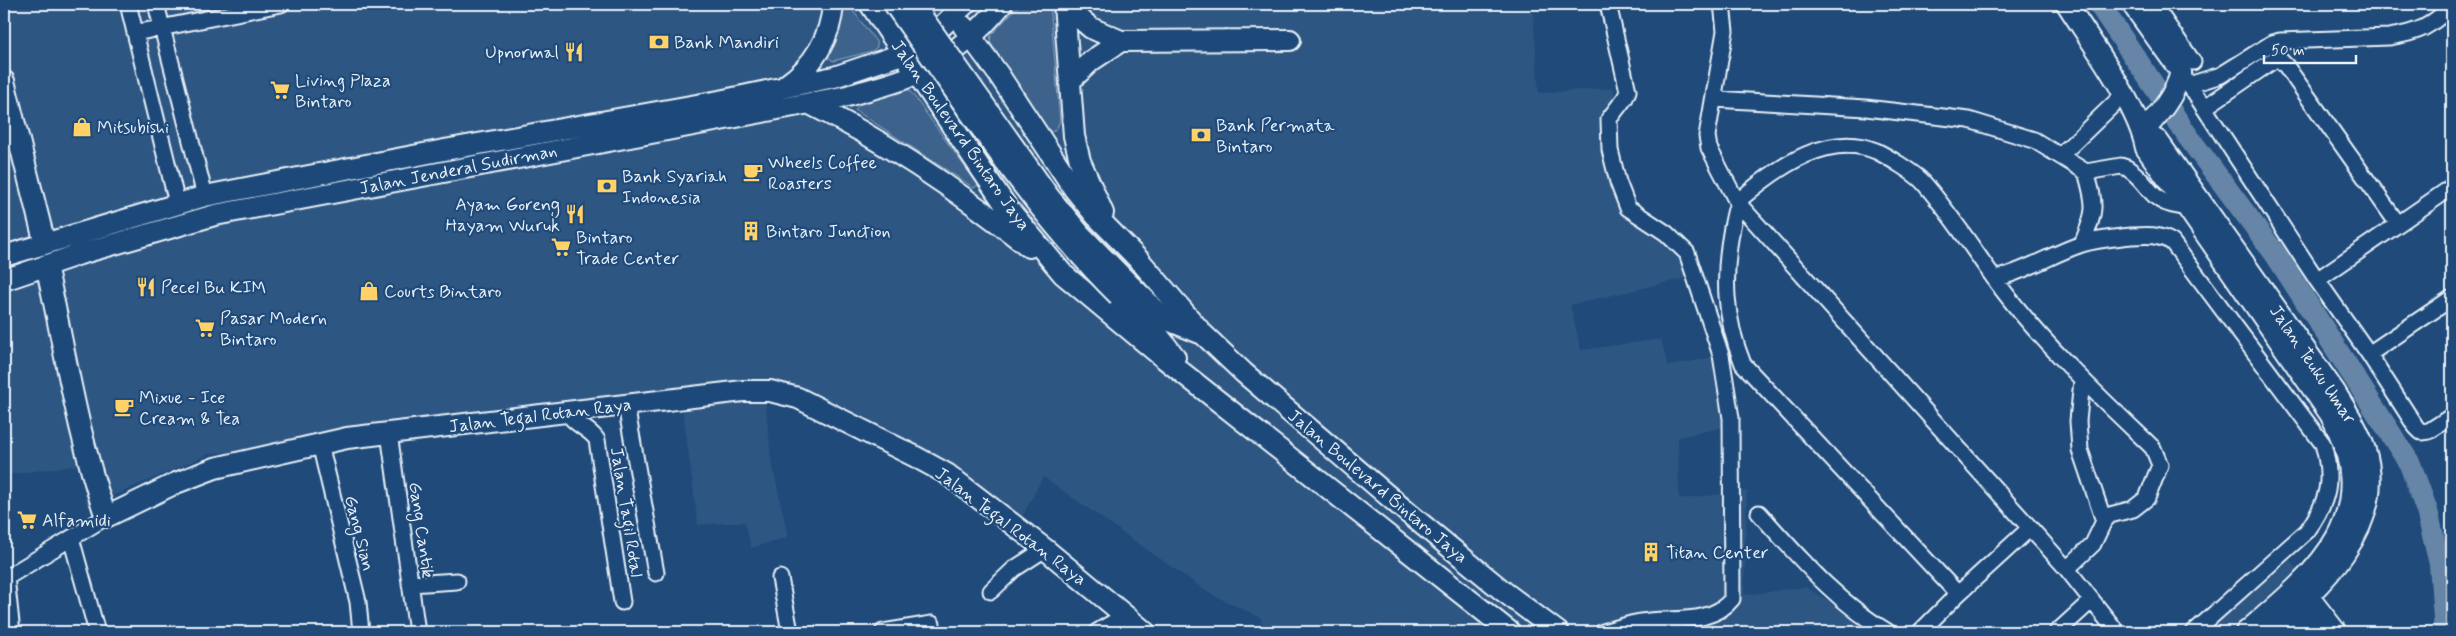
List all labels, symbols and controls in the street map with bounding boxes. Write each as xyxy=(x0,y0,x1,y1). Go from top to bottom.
bank icon: Bank Mandiri xyxy=(648,31,670,53)
place label: Bank Mandiri xyxy=(674,31,779,55)
scale bar xyxy=(2264,32,2356,64)
street label: Jalan Boulevard Bintaro Jaya xyxy=(885,35,1035,236)
place label: Upnormal xyxy=(485,41,559,65)
restaurant icon: Upnormal xyxy=(563,41,585,63)
text: 50 m xyxy=(2271,41,2305,61)
place label: Living Plaza Bintaro xyxy=(295,69,391,114)
supermarket icon: Living Plaza Bintaro xyxy=(269,79,291,101)
place label: Bank Permata Bintaro xyxy=(1216,114,1335,159)
shop icon: Mitsubishi xyxy=(71,116,93,138)
place label: Mitsubishi xyxy=(97,116,169,140)
bank icon: Bank Permata Bintaro xyxy=(1190,124,1212,146)
street label: Jalan Jenderal Sudirman xyxy=(357,139,559,201)
place label: Wheels Coffee Roasters xyxy=(768,151,877,196)
cafe icon: Wheels Coffee Roasters xyxy=(742,161,764,183)
place label: Bank Syariah Indonesia xyxy=(622,165,727,210)
bank icon: Bank Syariah Indonesia xyxy=(596,175,618,197)
place label: Ayam Goreng Hayam Wuruk xyxy=(445,193,560,238)
restaurant icon: Ayam Goreng Hayam Wuruk xyxy=(564,203,586,225)
building icon: Bintaro Junction xyxy=(740,220,762,242)
place label: Bintaro Junction xyxy=(766,220,891,244)
place label: Bintaro Trade Center xyxy=(576,226,680,271)
supermarket icon: Bintaro Trade Center xyxy=(550,236,572,258)
restaurant icon: Pecel Bu KIM xyxy=(135,276,157,298)
place label: Pecel Bu KIM xyxy=(161,276,266,300)
shop icon: Courts Bintaro xyxy=(358,280,380,302)
place label: Courts Bintaro xyxy=(384,280,502,304)
street label: Jalan Teuku Umar xyxy=(2263,300,2361,429)
place label: Pasar Modern Bintaro xyxy=(220,307,327,352)
supermarket icon: Pasar Modern Bintaro xyxy=(194,317,216,339)
place label: Mixue - Ice Cream & Tea xyxy=(139,386,240,431)
street label: Jalan Tegal Rotan Raya xyxy=(447,393,633,441)
cafe icon: Mixue - Ice Cream & Tea xyxy=(113,396,135,418)
street label: Jalan Boulevard Bintaro Jaya xyxy=(1282,404,1472,569)
street label: Jalan Tagil Rotal xyxy=(602,445,648,579)
street label: Jalan Tegal Rotan Raya xyxy=(929,462,1091,593)
street label: Gang Cantik xyxy=(401,480,440,580)
street label: Gang Sian xyxy=(337,493,380,574)
supermarket icon: Alfamidi xyxy=(16,509,38,531)
place label: Alfamidi xyxy=(42,509,111,533)
building icon: Titan Center xyxy=(1640,541,1662,563)
place label: Titan Center xyxy=(1666,541,1769,565)

